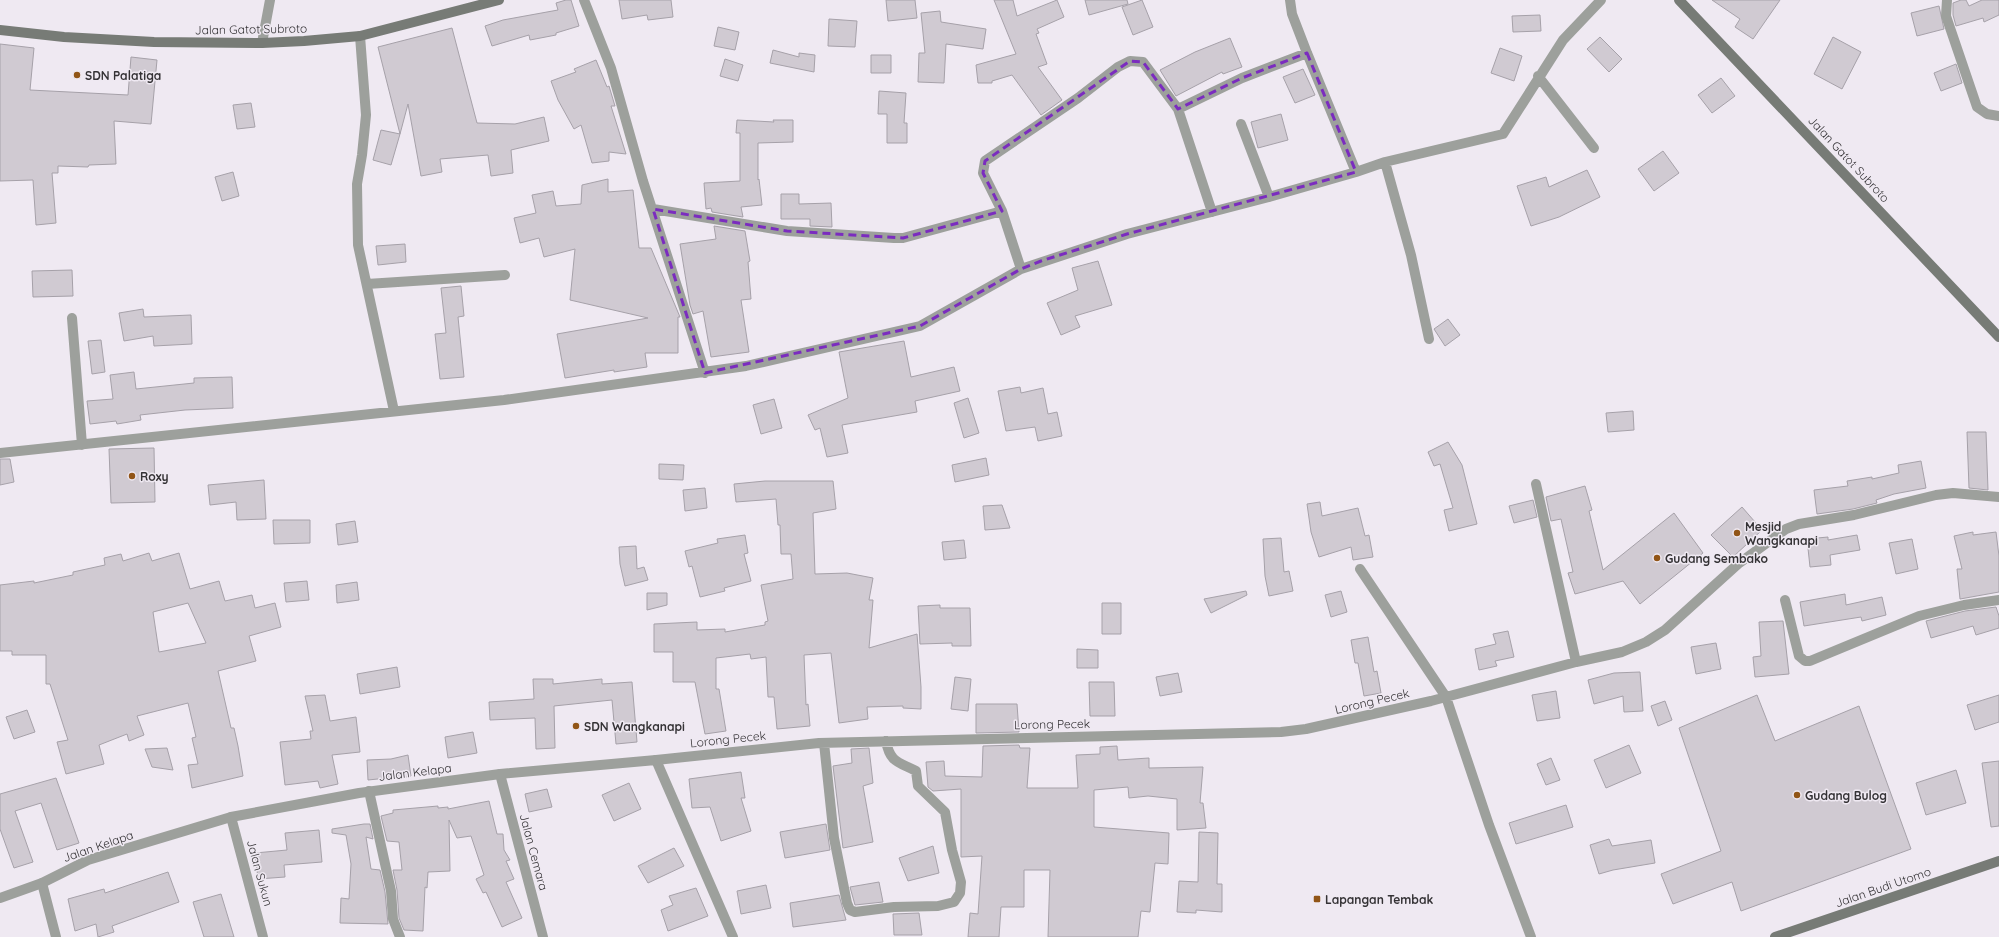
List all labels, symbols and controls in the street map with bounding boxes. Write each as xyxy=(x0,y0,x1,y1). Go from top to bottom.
street label: Jalan Gatot Subroto xyxy=(195,21,307,37)
place label: SDN Palatiga xyxy=(85,68,161,83)
marker: SDN Palatiga xyxy=(72,70,82,80)
street label: Jalan Gatot Subroto xyxy=(1805,113,1893,205)
place label: Roxy xyxy=(140,469,169,484)
marker: Roxy xyxy=(127,471,137,481)
place label: Mesjid Wangkanapi xyxy=(1745,519,1818,548)
marker: Mesjid Wangkanapi xyxy=(1732,528,1742,538)
place label: Gudang Sembako xyxy=(1665,551,1769,566)
marker: Gudang Sembako xyxy=(1652,553,1662,563)
street label: Lorong Pecek xyxy=(1333,685,1411,717)
street label: Lorong Pecek xyxy=(1014,716,1090,732)
place label: SDN Wangkanapi xyxy=(584,719,685,734)
marker: SDN Wangkanapi xyxy=(571,721,581,731)
street label: Lorong Pecek xyxy=(689,728,767,750)
street label: Jalan Kelapa xyxy=(378,760,452,784)
place label: Gudang Bulog xyxy=(1805,788,1887,803)
marker: Gudang Bulog xyxy=(1792,790,1802,800)
street label: Jalan Cemara xyxy=(517,812,551,892)
street label: Jalan Kelapa xyxy=(61,827,135,865)
street label: Jalan Sukun xyxy=(244,838,276,908)
street label: Jalan Budi Utomo xyxy=(1833,864,1933,910)
place label: Lapangan Tembak xyxy=(1325,892,1433,907)
marker: Lapangan Tembak xyxy=(1312,894,1322,904)

